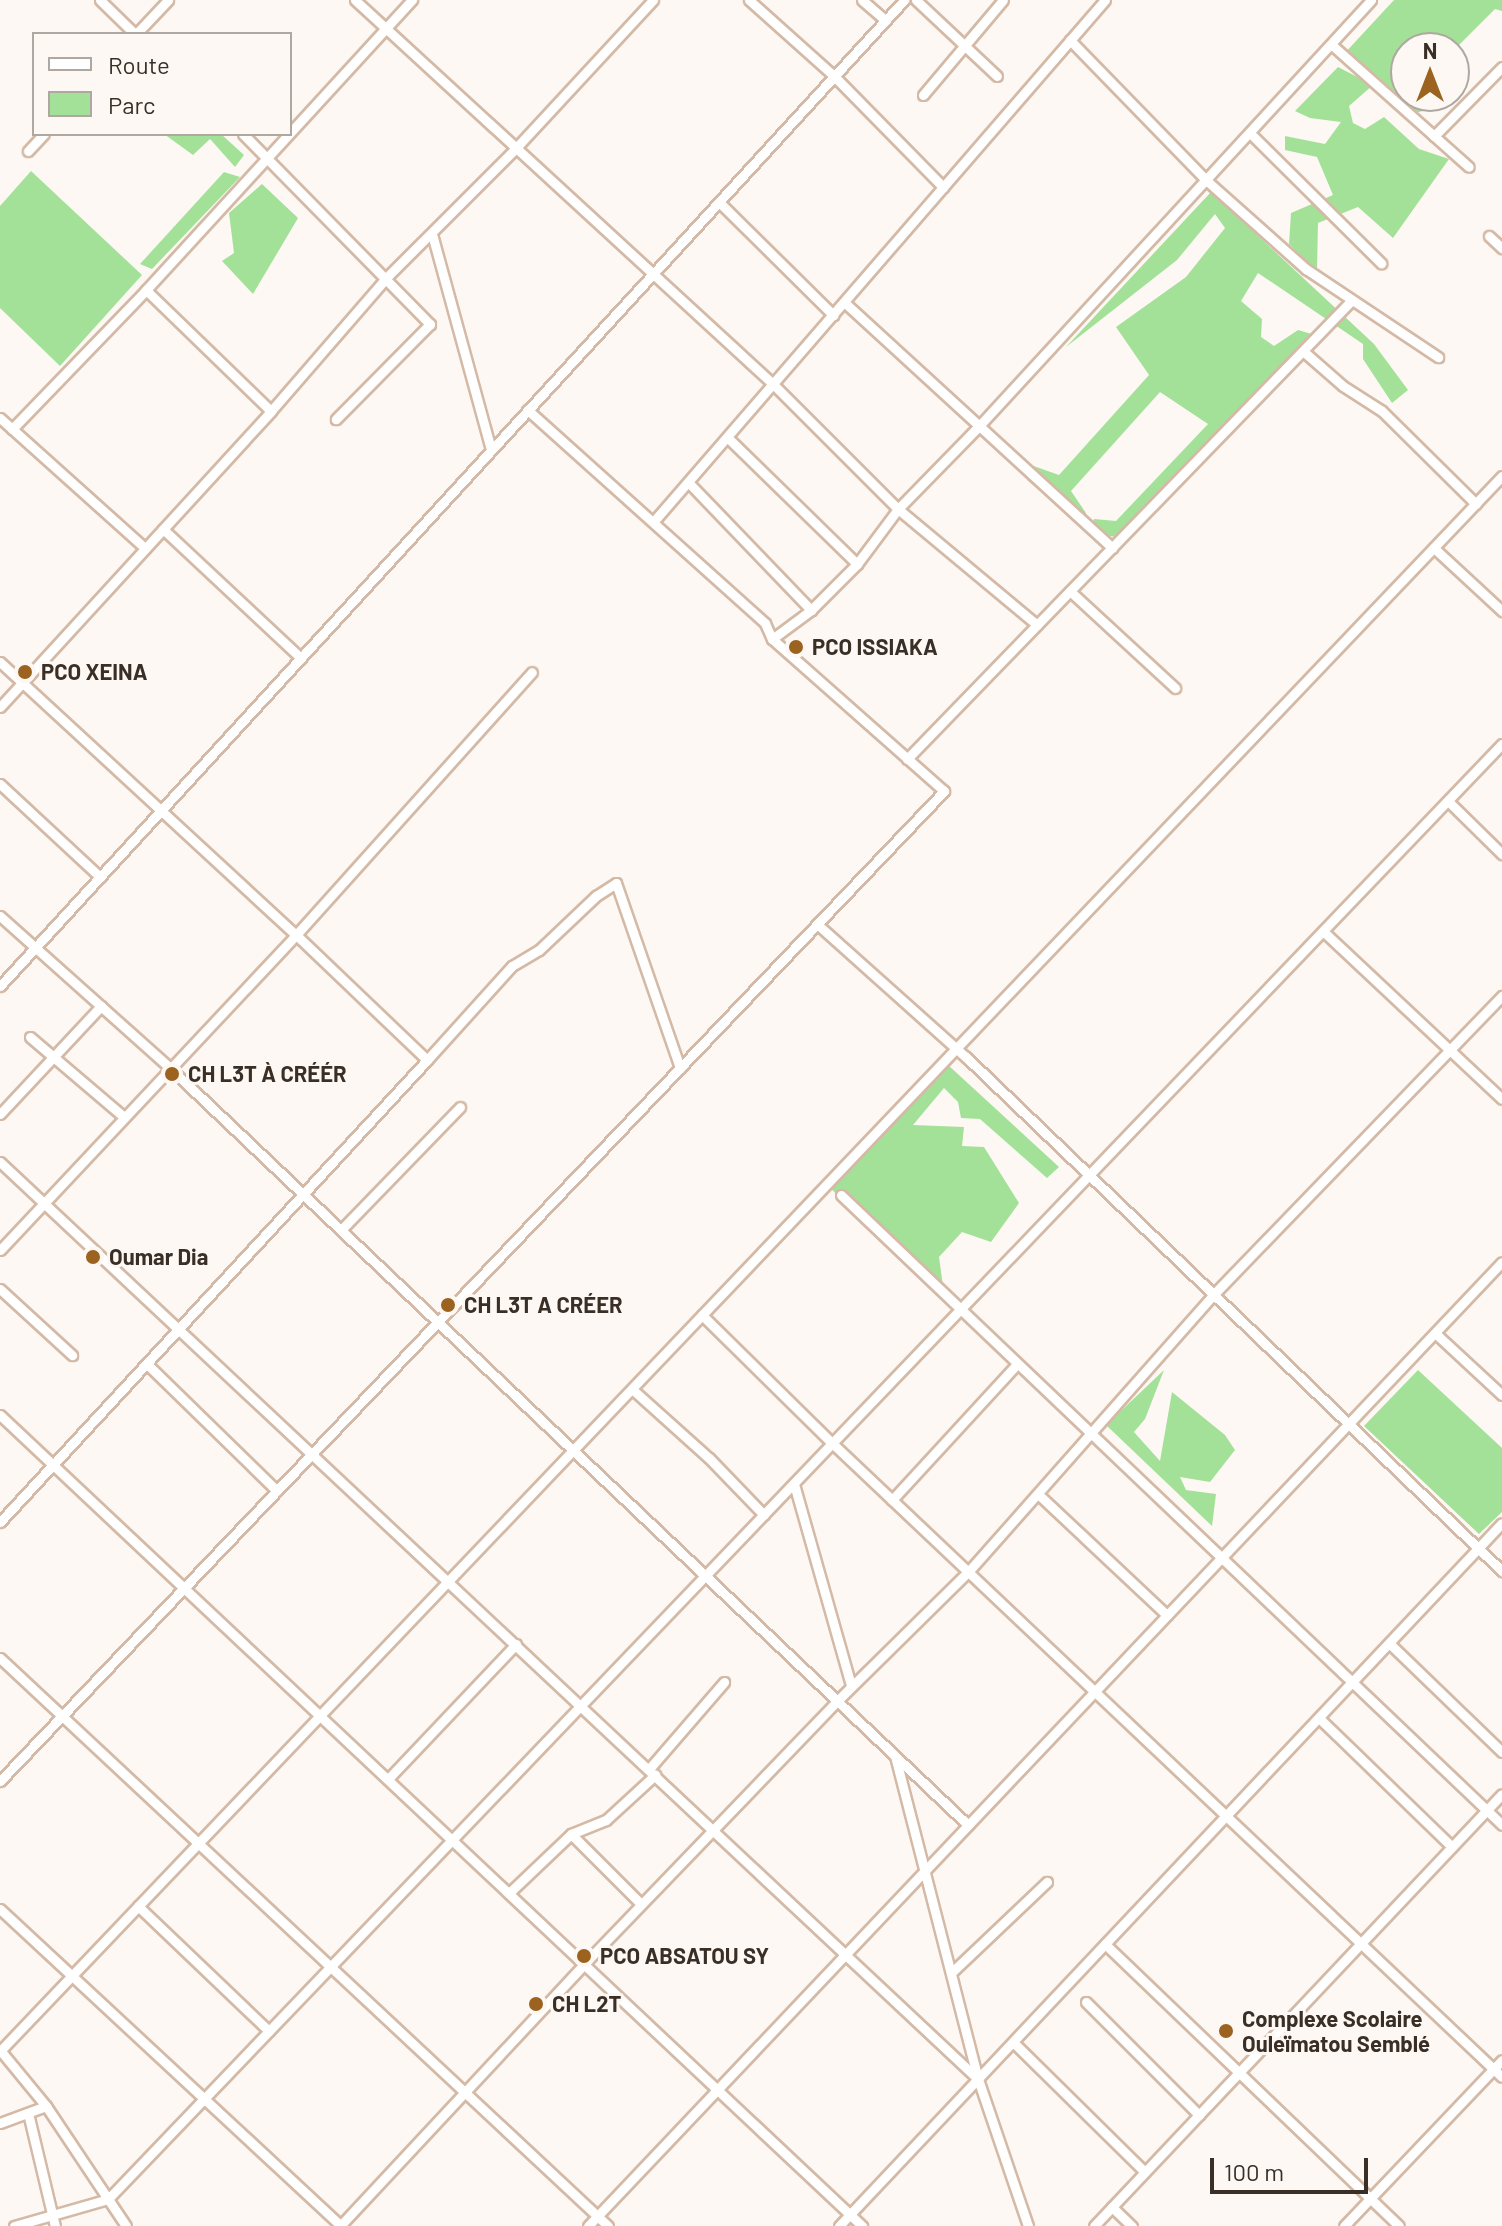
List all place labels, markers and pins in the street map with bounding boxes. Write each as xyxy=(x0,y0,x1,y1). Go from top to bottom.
place label: PCO ISSIAKA xyxy=(812,634,938,660)
marker: PCO ISSIAKA xyxy=(787,638,805,656)
place label: PCO XEINA xyxy=(41,659,147,685)
marker: PCO XEINA xyxy=(16,663,34,681)
place label: CH L3T À CRÉÉR xyxy=(188,1061,347,1087)
marker: CH L3T À CRÉÉR xyxy=(163,1065,181,1083)
place label: Oumar Dia xyxy=(109,1244,208,1270)
marker: Oumar Dia xyxy=(84,1248,102,1266)
place label: CH L3T A CRÉER xyxy=(464,1292,623,1318)
marker: CH L3T A CRÉER xyxy=(439,1296,457,1314)
place label: PCO ABSATOU SY xyxy=(600,1943,769,1969)
marker: PCO ABSATOU SY xyxy=(575,1947,593,1965)
place label: CH L2T xyxy=(552,1991,621,2017)
marker: CH L2T xyxy=(527,1995,545,2013)
place label: Complexe Scolaire Ouleïmatou Semblé xyxy=(1242,2005,1430,2056)
marker: Complexe Scolaire Ouleïmatou Semblé xyxy=(1217,2022,1235,2040)

